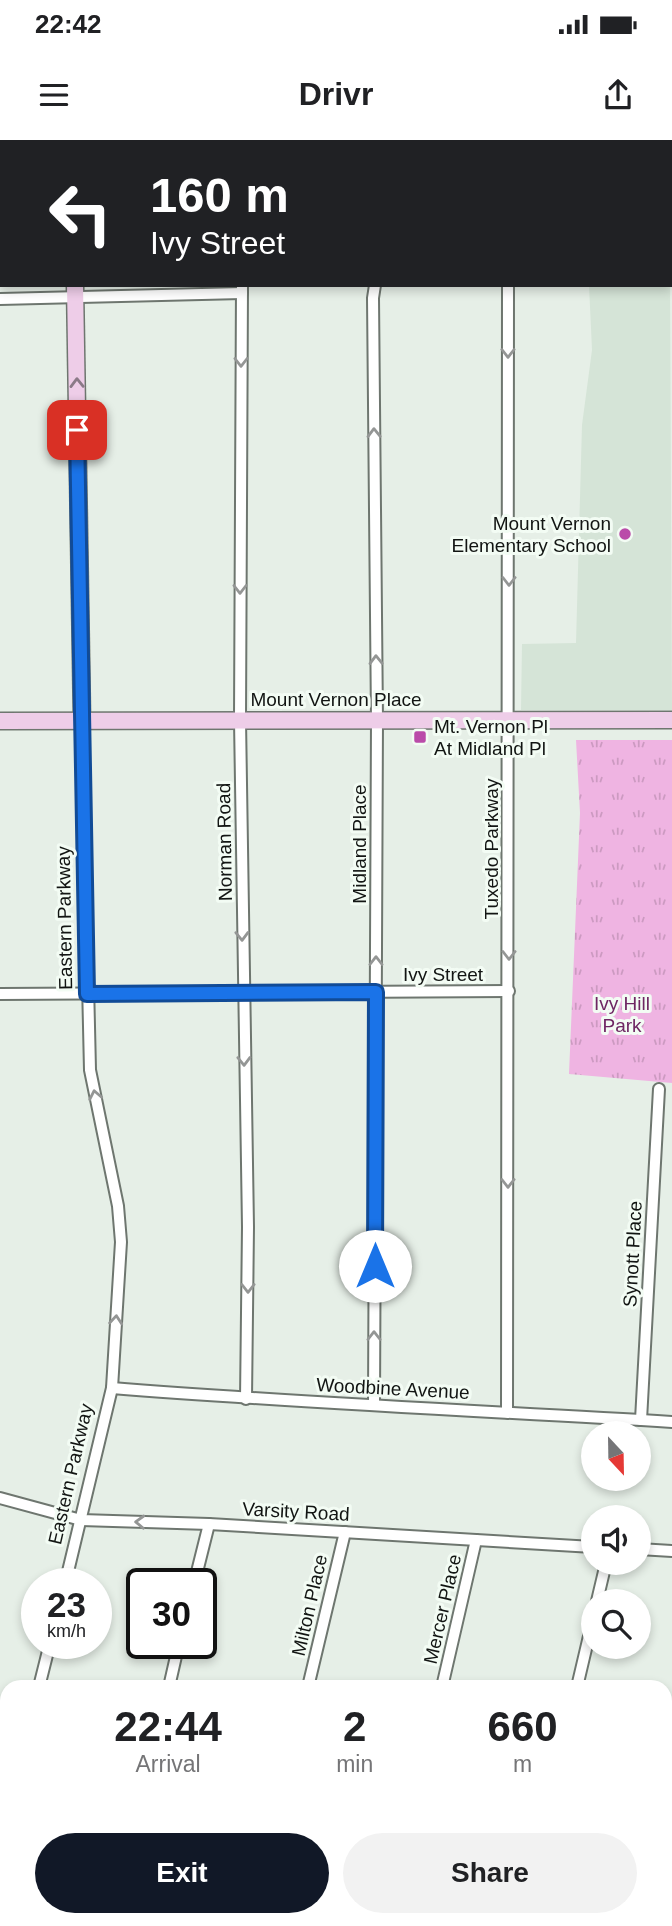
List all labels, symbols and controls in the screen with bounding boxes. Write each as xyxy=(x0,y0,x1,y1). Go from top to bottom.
text: 22:42 xyxy=(35,9,102,39)
icon: menu xyxy=(35,76,73,114)
text: Drivr xyxy=(299,76,373,112)
icon: share xyxy=(599,76,637,114)
icon: left xyxy=(35,168,126,259)
text: 160 m xyxy=(150,168,289,222)
text: Ivy Street xyxy=(150,225,285,261)
one-way arrow xyxy=(501,348,516,359)
one-way arrow xyxy=(233,357,249,367)
one-way arrow xyxy=(69,377,85,388)
pin xyxy=(47,400,107,460)
icon: arrive xyxy=(58,411,96,449)
one-way arrow xyxy=(366,427,382,437)
place label: Mount Vernon Elementary School xyxy=(452,513,611,556)
marker: Mount Vernon Elementary School xyxy=(617,526,633,542)
one-way arrow xyxy=(501,576,517,587)
one-way arrow xyxy=(232,584,248,595)
one-way arrow xyxy=(368,654,384,665)
street label: Mount Vernon Place xyxy=(250,689,422,710)
place label: Mt. Vernon Pl At Midland Pl xyxy=(434,716,548,759)
marker: Mt. Vernon Pl At Midland Pl xyxy=(412,729,428,745)
street label: Tuxedo Parkway xyxy=(481,778,502,919)
street label: Norman Road xyxy=(213,783,236,901)
street label: Midland Place xyxy=(349,784,370,904)
street label: Eastern Parkway xyxy=(53,846,76,990)
one-way arrow xyxy=(235,930,250,941)
one-way arrow xyxy=(501,951,517,961)
one-way arrow xyxy=(368,955,384,966)
street label: Ivy Street xyxy=(403,964,484,985)
park label: Ivy Hill Park xyxy=(594,993,650,1036)
one-way arrow xyxy=(237,1056,252,1067)
one-way arrow xyxy=(88,1089,103,1101)
one-way arrow xyxy=(500,1178,516,1189)
street label: Synott Place xyxy=(619,1200,646,1308)
position arrow xyxy=(338,1229,412,1303)
one-way arrow xyxy=(240,1284,256,1294)
one-way arrow xyxy=(108,1314,123,1325)
one-way arrow xyxy=(366,1330,382,1340)
street label: Woodbine Avenue xyxy=(316,1374,470,1403)
street label: Eastern Parkway xyxy=(44,1401,97,1546)
north arrow xyxy=(581,1421,651,1491)
map controls xyxy=(581,1421,651,1659)
street label: Varsity Road xyxy=(242,1498,350,1525)
button: sound xyxy=(581,1505,651,1575)
one-way arrow xyxy=(135,1514,145,1530)
street label: Milton Place xyxy=(288,1552,331,1658)
street label: Mercer Place xyxy=(420,1552,465,1666)
speed limit sign: 30 xyxy=(126,1568,217,1659)
text: 23 xyxy=(47,1585,86,1624)
button: search xyxy=(581,1589,651,1659)
text: km/h xyxy=(47,1621,86,1641)
text: 22:44 xyxy=(114,1703,222,1750)
text: 2 xyxy=(343,1703,366,1750)
text: 660 xyxy=(488,1703,558,1750)
text: Arrival xyxy=(135,1751,201,1777)
text: min xyxy=(336,1751,373,1777)
text: m xyxy=(513,1751,532,1777)
button: Exit xyxy=(35,1833,329,1913)
button: Share xyxy=(343,1833,637,1913)

